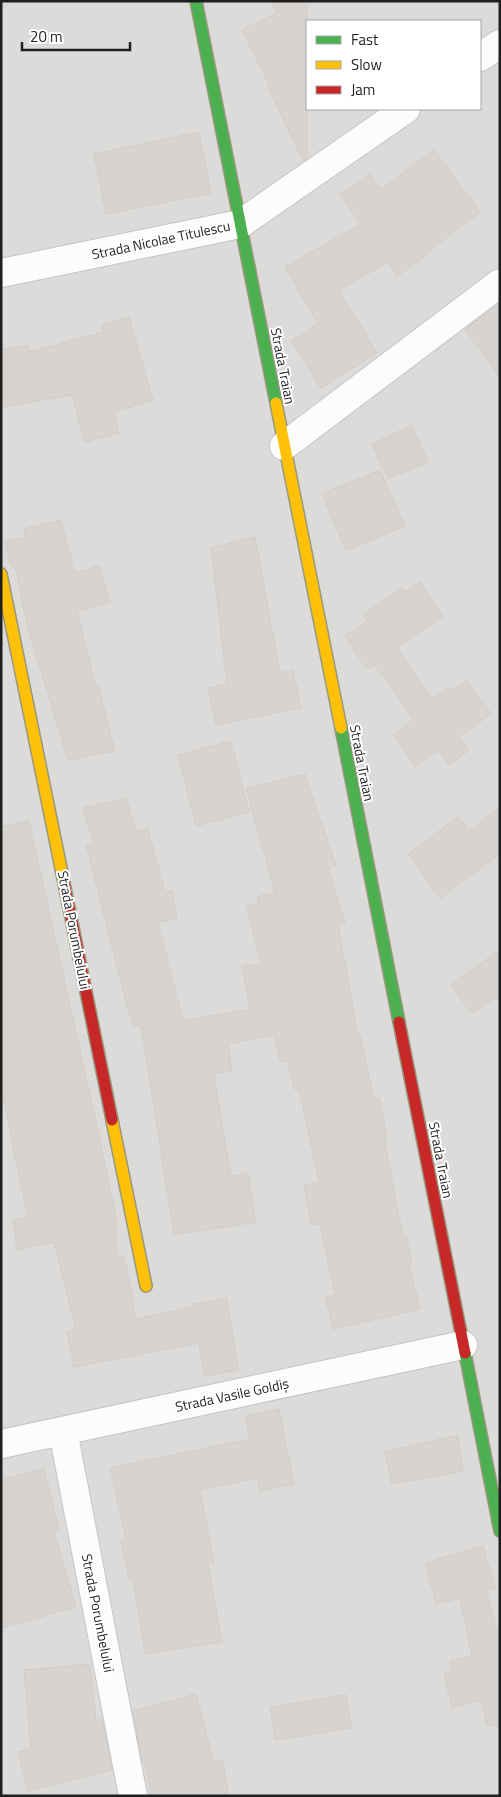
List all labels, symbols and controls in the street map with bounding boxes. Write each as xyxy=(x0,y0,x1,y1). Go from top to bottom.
scale bar xyxy=(22,20,130,52)
legend xyxy=(306,20,481,110)
text: 20 m xyxy=(30,25,63,48)
text: Fast xyxy=(351,28,379,51)
text: Slow xyxy=(351,53,382,76)
text: Jam xyxy=(351,78,375,101)
street label: Strada Nicolae Titulescu xyxy=(90,215,232,264)
street label: Strada Traian xyxy=(266,326,301,406)
street label: Strada Traian xyxy=(345,723,380,803)
street label: Strada Porumbelului xyxy=(53,869,96,991)
street label: Strada Traian xyxy=(424,1120,459,1200)
street label: Strada Vasile Goldiș xyxy=(173,1372,291,1417)
street label: Strada Porumbelului xyxy=(77,1552,120,1674)

